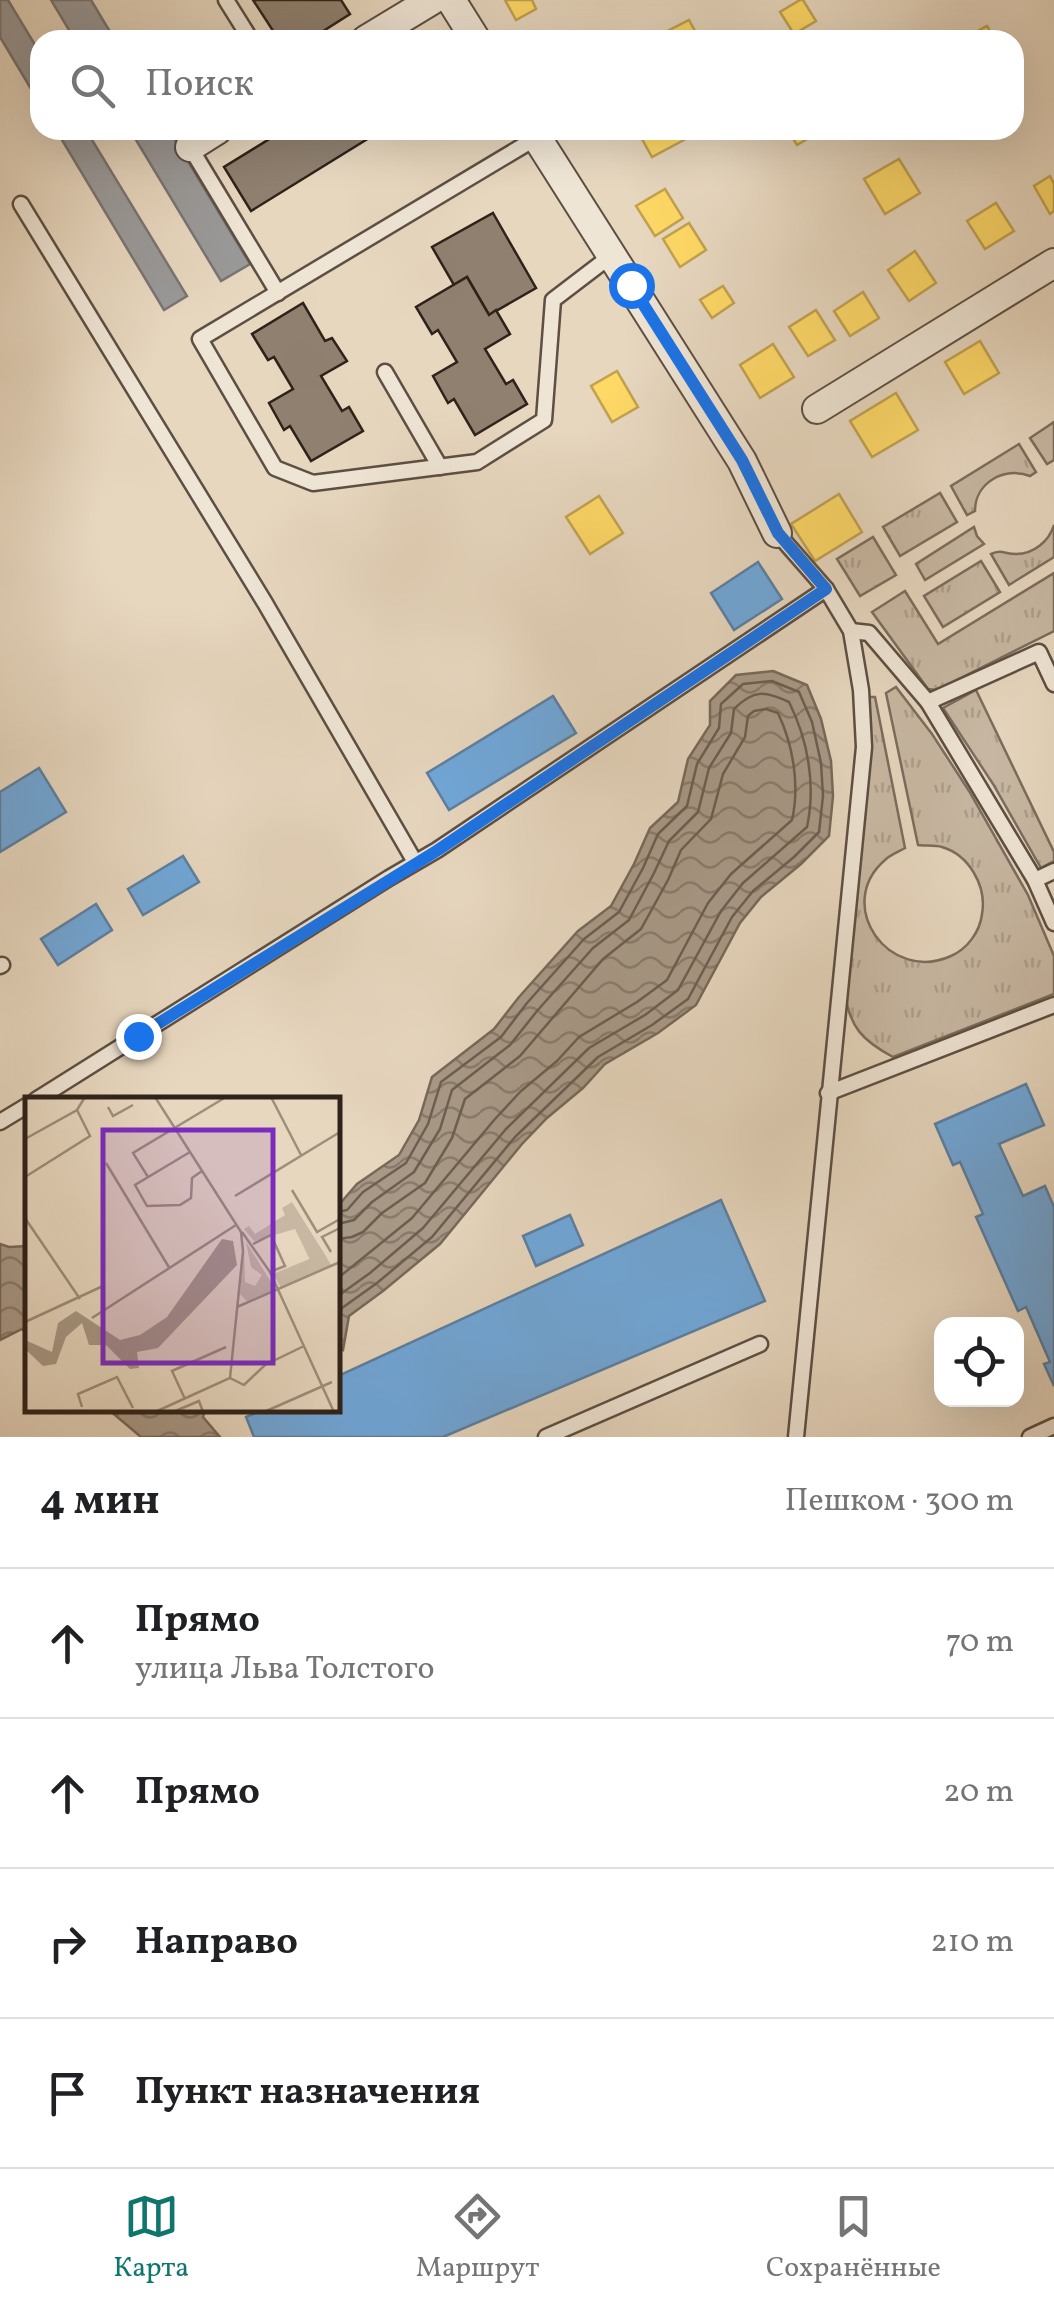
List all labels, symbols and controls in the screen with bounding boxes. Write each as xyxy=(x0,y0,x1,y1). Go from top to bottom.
search box xyxy=(30,30,1024,140)
icon: search xyxy=(65,58,120,113)
text: Поиск xyxy=(145,59,254,112)
route start xyxy=(609,263,655,309)
route end xyxy=(116,1014,162,1060)
inset map xyxy=(25,1097,340,1412)
map controls xyxy=(934,1317,1024,1407)
button: locate xyxy=(934,1317,1024,1407)
text: 4 мин xyxy=(40,1473,160,1532)
text: Пешком · 300 m xyxy=(785,1480,1014,1524)
text: Прямо xyxy=(135,1595,260,1648)
icon: ahead xyxy=(40,1616,95,1671)
text: 70 m xyxy=(946,1621,1014,1665)
text: улица Льва Толстого xyxy=(135,1648,434,1692)
icon: ahead xyxy=(40,1766,95,1821)
text: Прямо xyxy=(135,1767,260,1820)
text: 20 m xyxy=(943,1771,1014,1815)
icon: right xyxy=(40,1916,95,1971)
text: Направо xyxy=(135,1917,298,1970)
text: 210 m xyxy=(930,1921,1014,1965)
icon: arrive xyxy=(40,2066,95,2121)
text: Пункт назначения xyxy=(135,2067,480,2120)
tab: Карта xyxy=(113,2189,189,2288)
tab: Маршрут xyxy=(416,2189,539,2288)
tab: Сохранённые xyxy=(766,2189,941,2288)

